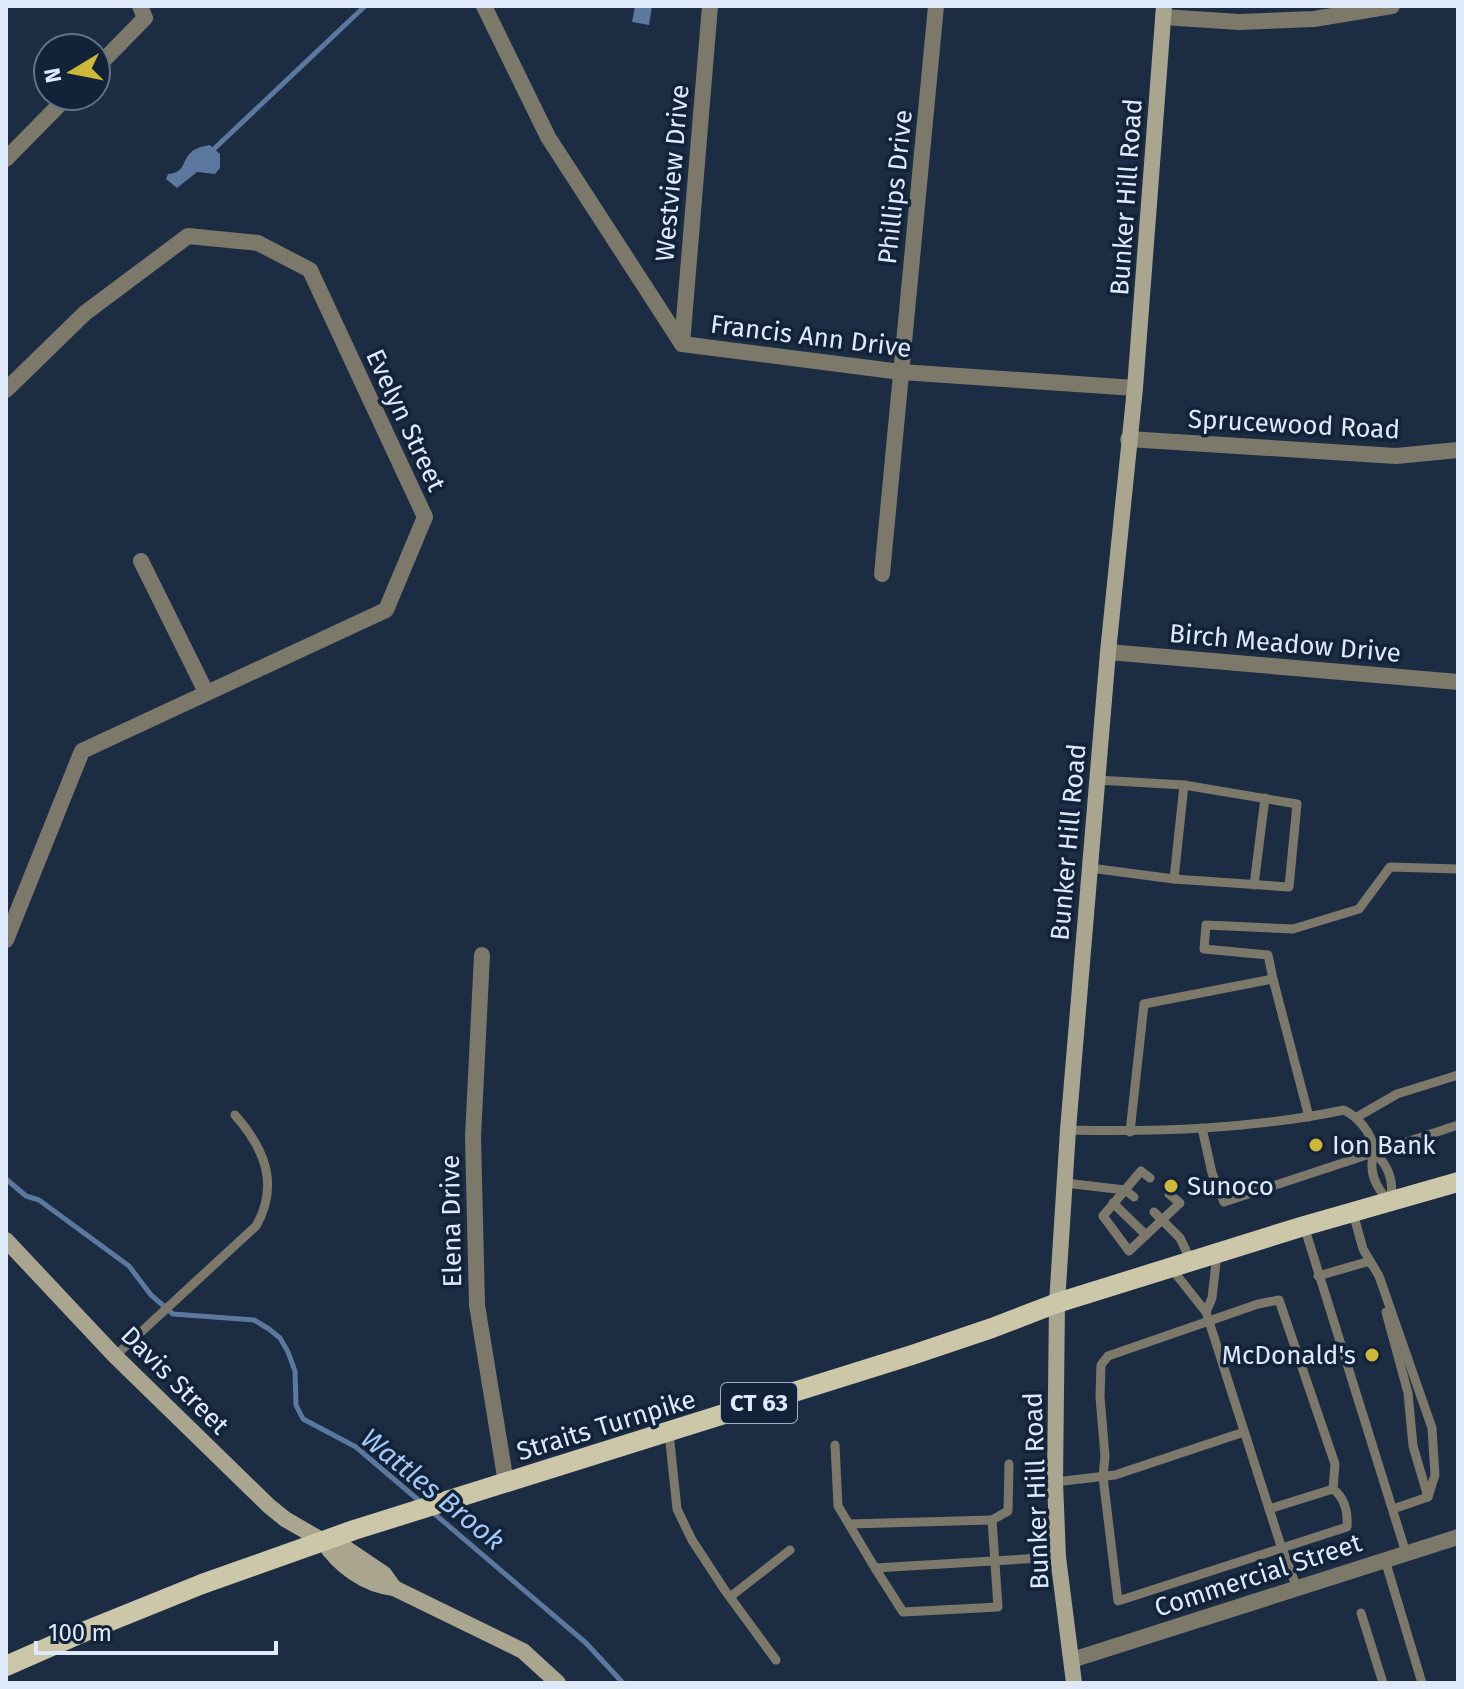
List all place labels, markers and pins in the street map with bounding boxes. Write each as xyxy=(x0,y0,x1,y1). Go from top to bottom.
place label: Ion Bank xyxy=(1332,1130,1436,1161)
marker: Ion Bank xyxy=(1307,1136,1325,1154)
place label: Sunoco xyxy=(1187,1171,1274,1202)
marker: Sunoco xyxy=(1162,1177,1180,1195)
place label: McDonald's xyxy=(1222,1340,1356,1371)
marker: McDonald's xyxy=(1363,1346,1381,1364)

